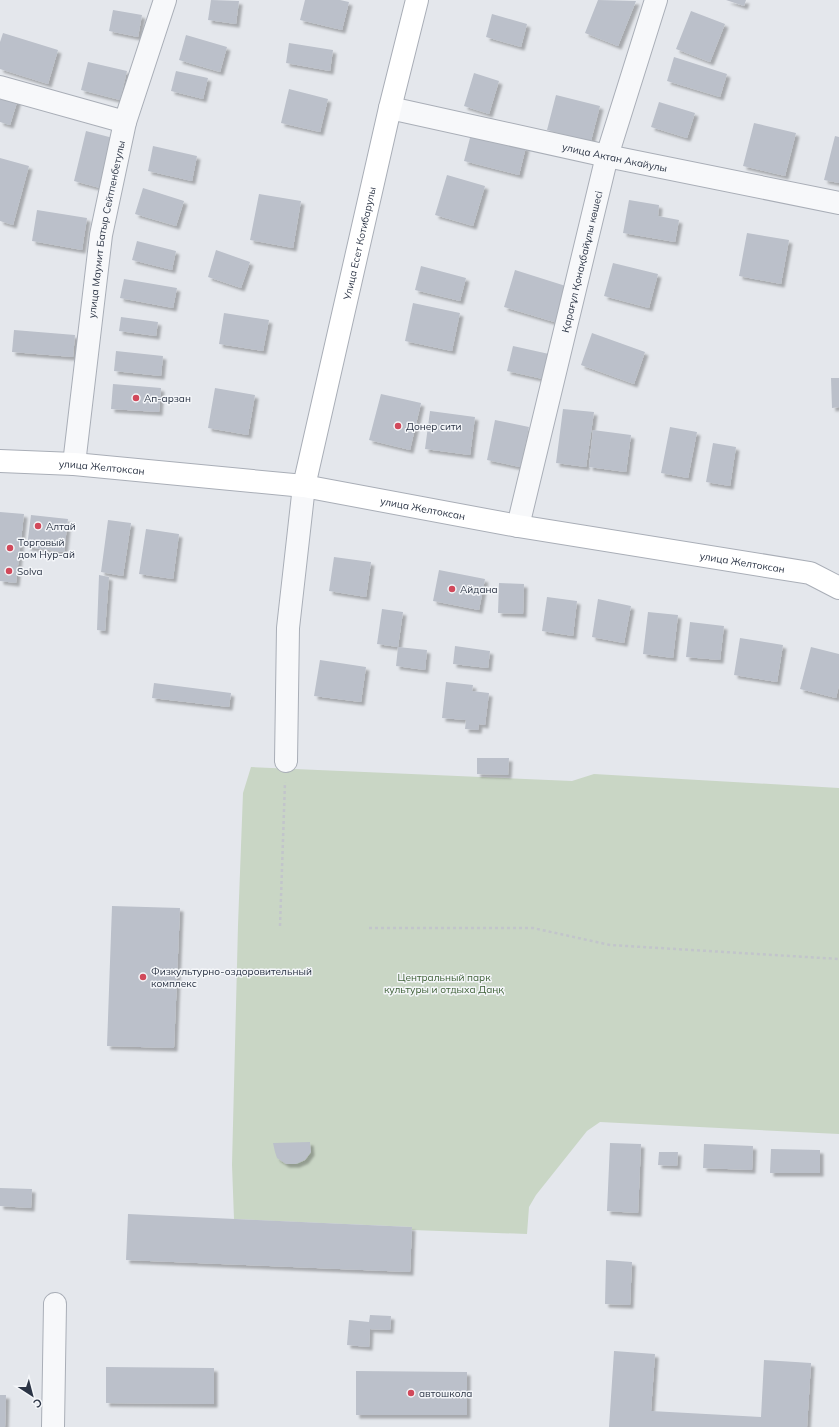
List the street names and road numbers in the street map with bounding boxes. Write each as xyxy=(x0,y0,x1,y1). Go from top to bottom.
street label: улица Маумит Батыр Сейтпенбетулы xyxy=(85,139,128,319)
street label: улица Актан Акайулы xyxy=(561,140,668,175)
street label: Улица Есет Котибарулы xyxy=(340,186,379,302)
street label: Қарағұл Қонақбайұлы көшесі xyxy=(559,189,605,334)
street label: улица Желтоксан xyxy=(59,457,145,478)
street label: улица Желтоксан xyxy=(379,494,466,523)
street label: улица Желтоксан xyxy=(699,549,786,576)

